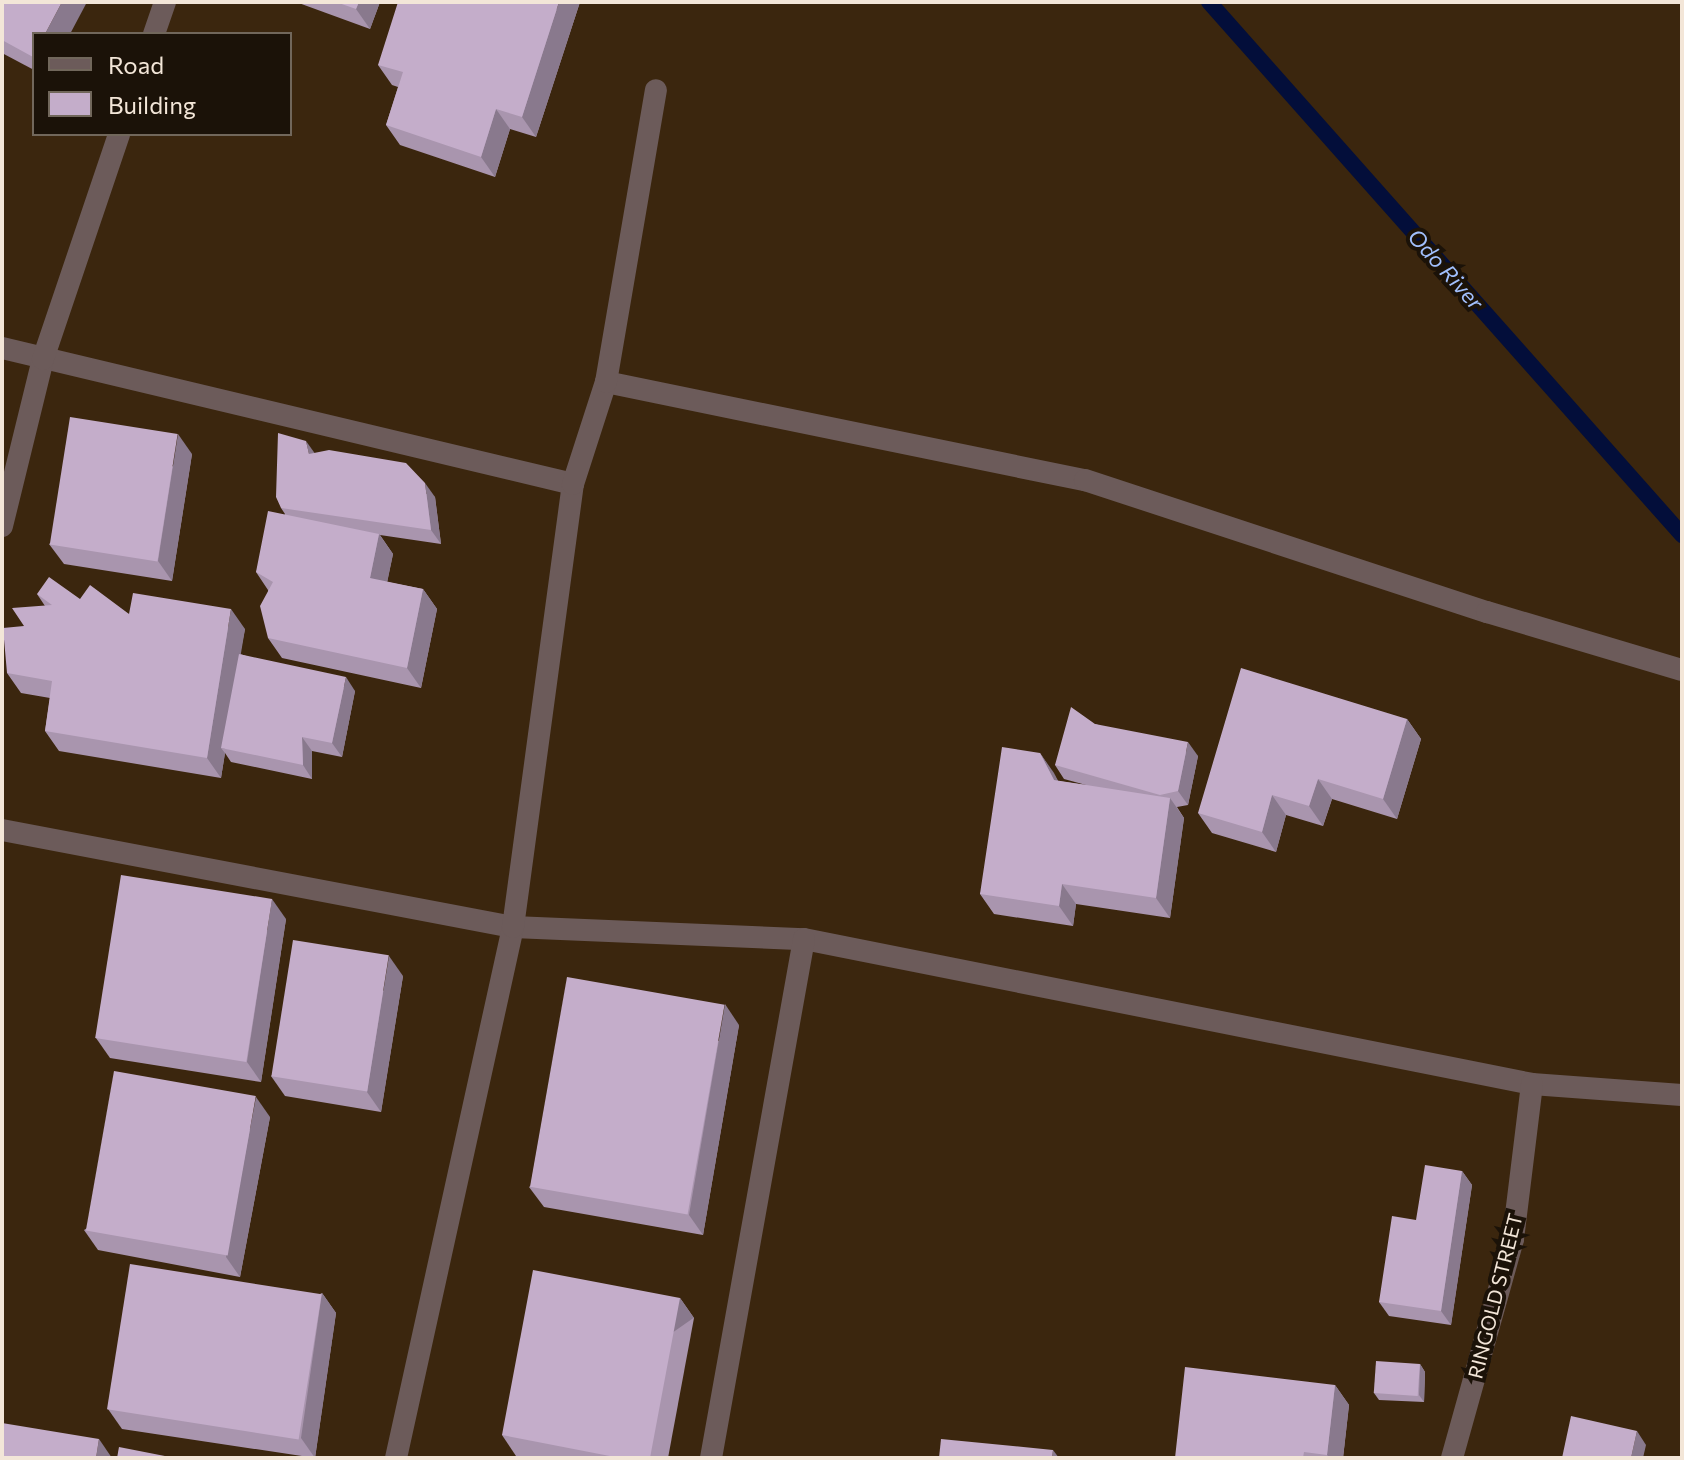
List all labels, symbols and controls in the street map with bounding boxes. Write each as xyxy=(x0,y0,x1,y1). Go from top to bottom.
legend xyxy=(32,32,292,136)
text: Road xyxy=(108,50,164,79)
text: Building xyxy=(108,90,196,119)
water label: Odo River xyxy=(1403,223,1489,315)
street label: RINGOLD STREET xyxy=(1463,1211,1527,1381)

